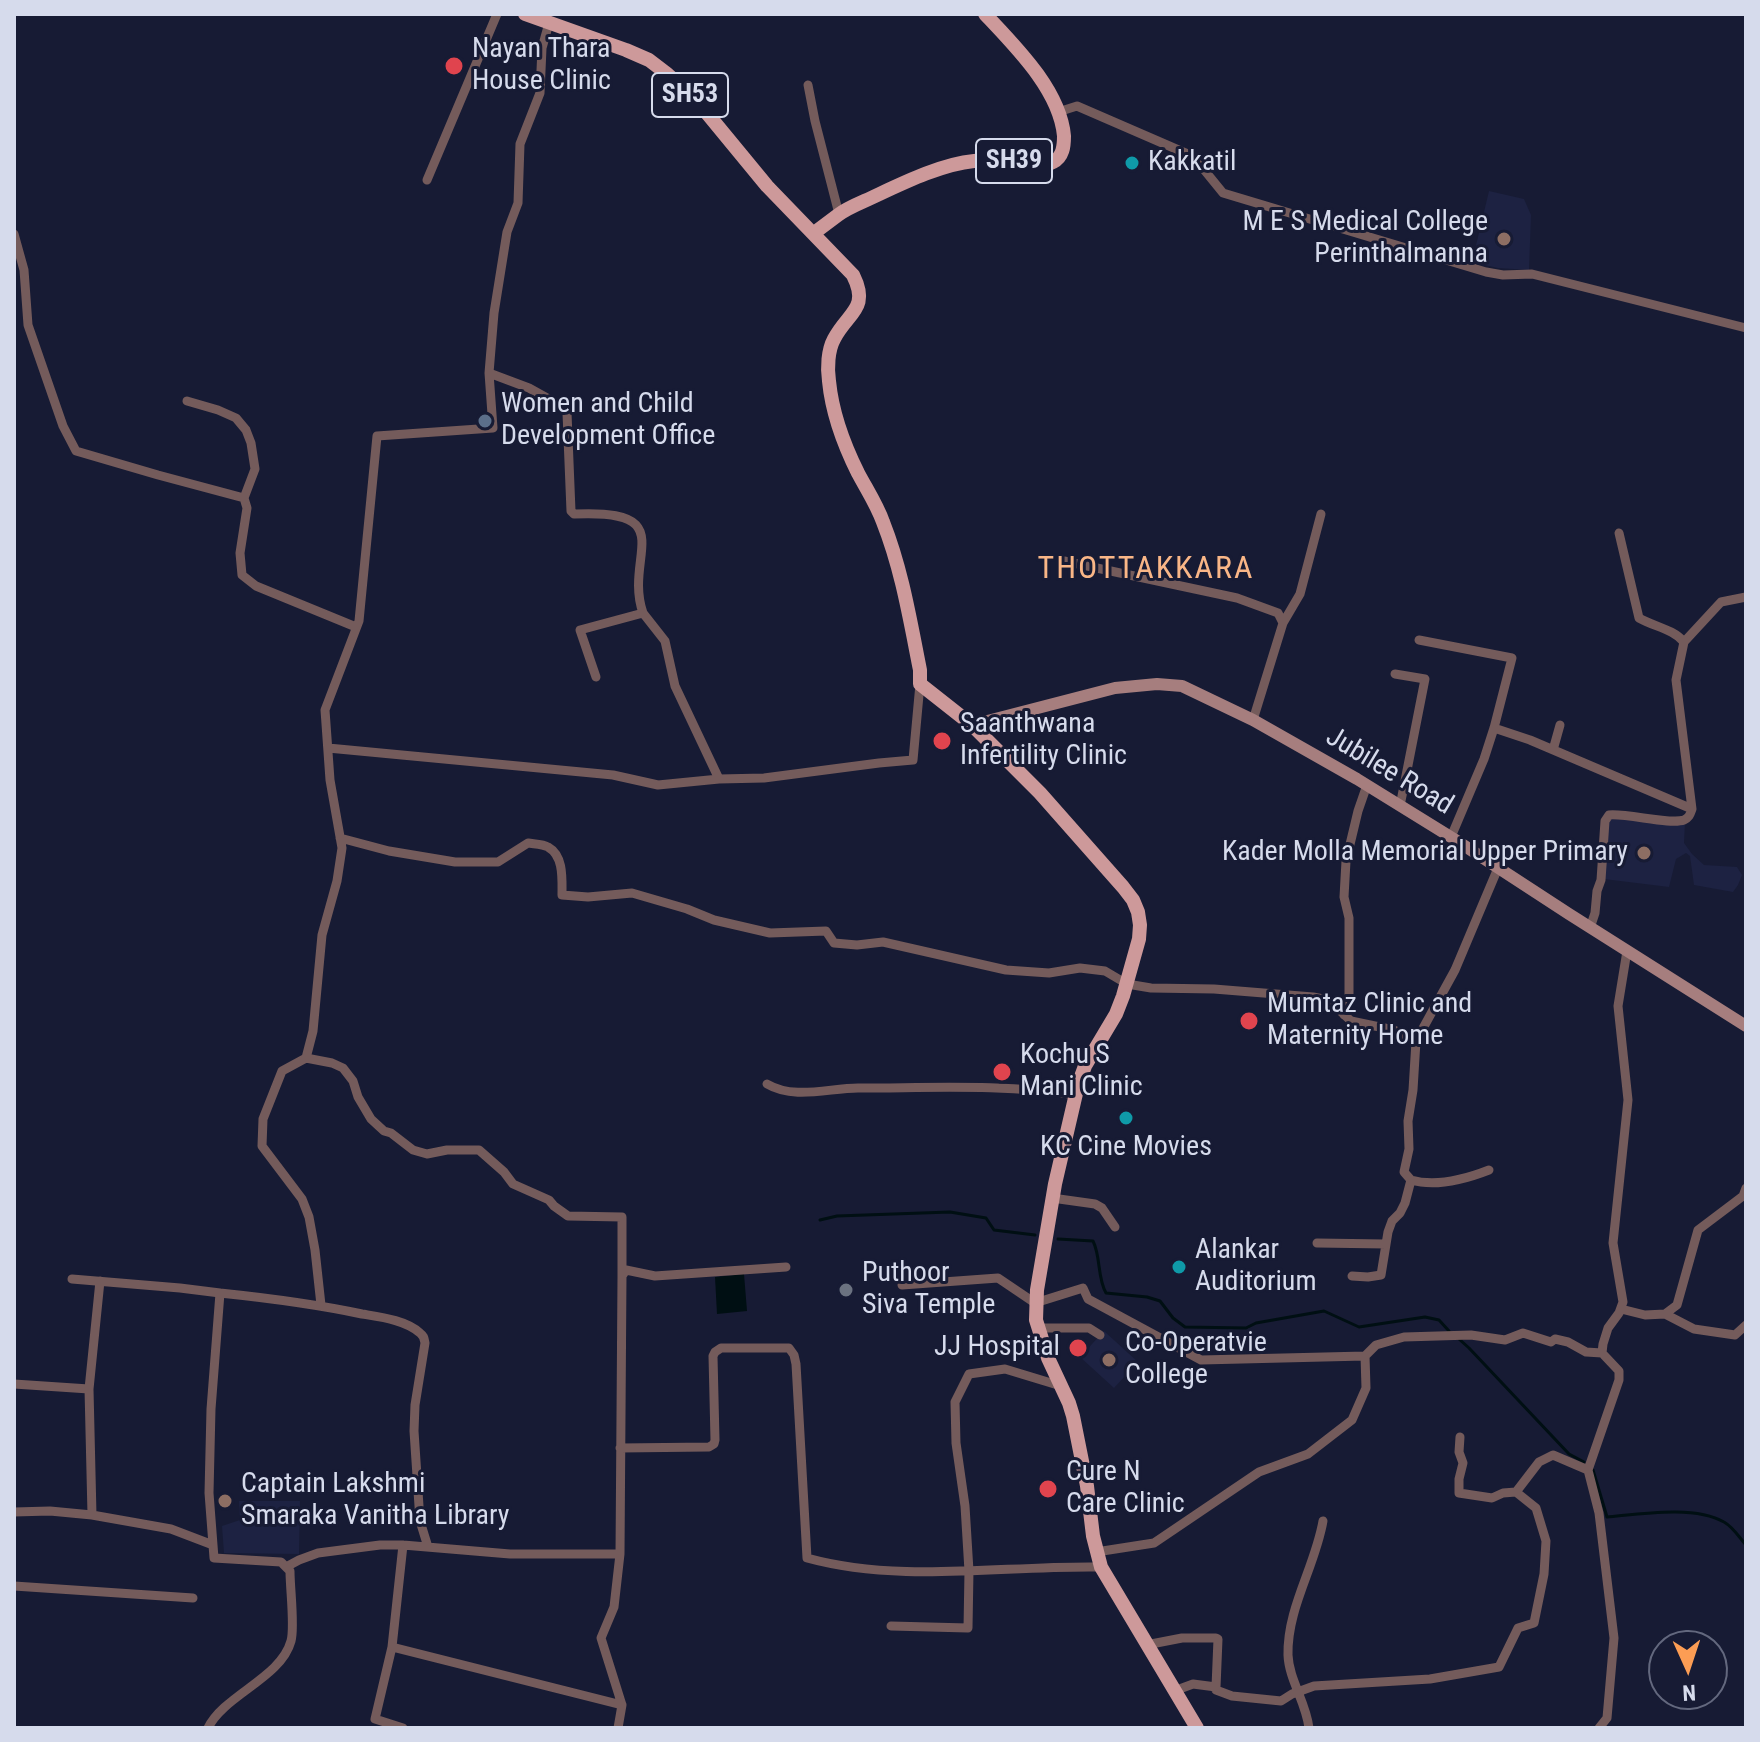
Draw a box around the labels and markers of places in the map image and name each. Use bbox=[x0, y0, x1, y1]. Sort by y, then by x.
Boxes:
place label: Nayan Thara House Clinic bbox=[472, 33, 611, 99]
marker: Nayan Thara House Clinic bbox=[443, 55, 465, 77]
place label: Kakkatil bbox=[1148, 146, 1236, 180]
marker: Kakkatil bbox=[1123, 154, 1141, 172]
place label: M E S Medical College Perinthalmanna bbox=[1243, 206, 1488, 272]
marker: M E S Medical College Perinthalmanna bbox=[1495, 230, 1513, 248]
place label: Women and Child Development Office bbox=[501, 388, 715, 454]
marker: Women and Child Development Office bbox=[476, 412, 494, 430]
place label: Saanthwana Infertility Clinic bbox=[960, 708, 1127, 774]
marker: Saanthwana Infertility Clinic bbox=[931, 730, 953, 752]
place label: Kader Molla Memorial Upper Primary bbox=[1222, 836, 1628, 870]
marker: Kader Molla Memorial Upper Primary bbox=[1635, 844, 1653, 862]
place label: Mumtaz Clinic and Maternity Home bbox=[1267, 988, 1472, 1054]
marker: Mumtaz Clinic and Maternity Home bbox=[1238, 1010, 1260, 1032]
place label: Kochu S Mani Clinic bbox=[1020, 1039, 1143, 1105]
marker: Kochu S Mani Clinic bbox=[991, 1061, 1013, 1083]
marker: KC Cine Movies bbox=[1117, 1109, 1135, 1127]
place label: KC Cine Movies bbox=[1040, 1131, 1212, 1165]
place label: Alankar Auditorium bbox=[1195, 1234, 1316, 1300]
place label: Puthoor Siva Temple bbox=[862, 1257, 995, 1323]
marker: Alankar Auditorium bbox=[1170, 1258, 1188, 1276]
marker: Puthoor Siva Temple bbox=[837, 1281, 855, 1299]
place label: Co-Operatvie College bbox=[1125, 1327, 1267, 1393]
place label: JJ Hospital bbox=[934, 1331, 1060, 1365]
marker: JJ Hospital bbox=[1067, 1337, 1089, 1359]
marker: Co-Operatvie College bbox=[1100, 1351, 1118, 1369]
place label: Cure N Care Clinic bbox=[1066, 1456, 1185, 1522]
place label: Captain Lakshmi Smaraka Vanitha Library bbox=[241, 1468, 509, 1534]
marker: Cure N Care Clinic bbox=[1037, 1478, 1059, 1500]
marker: Captain Lakshmi Smaraka Vanitha Library bbox=[216, 1492, 234, 1510]

